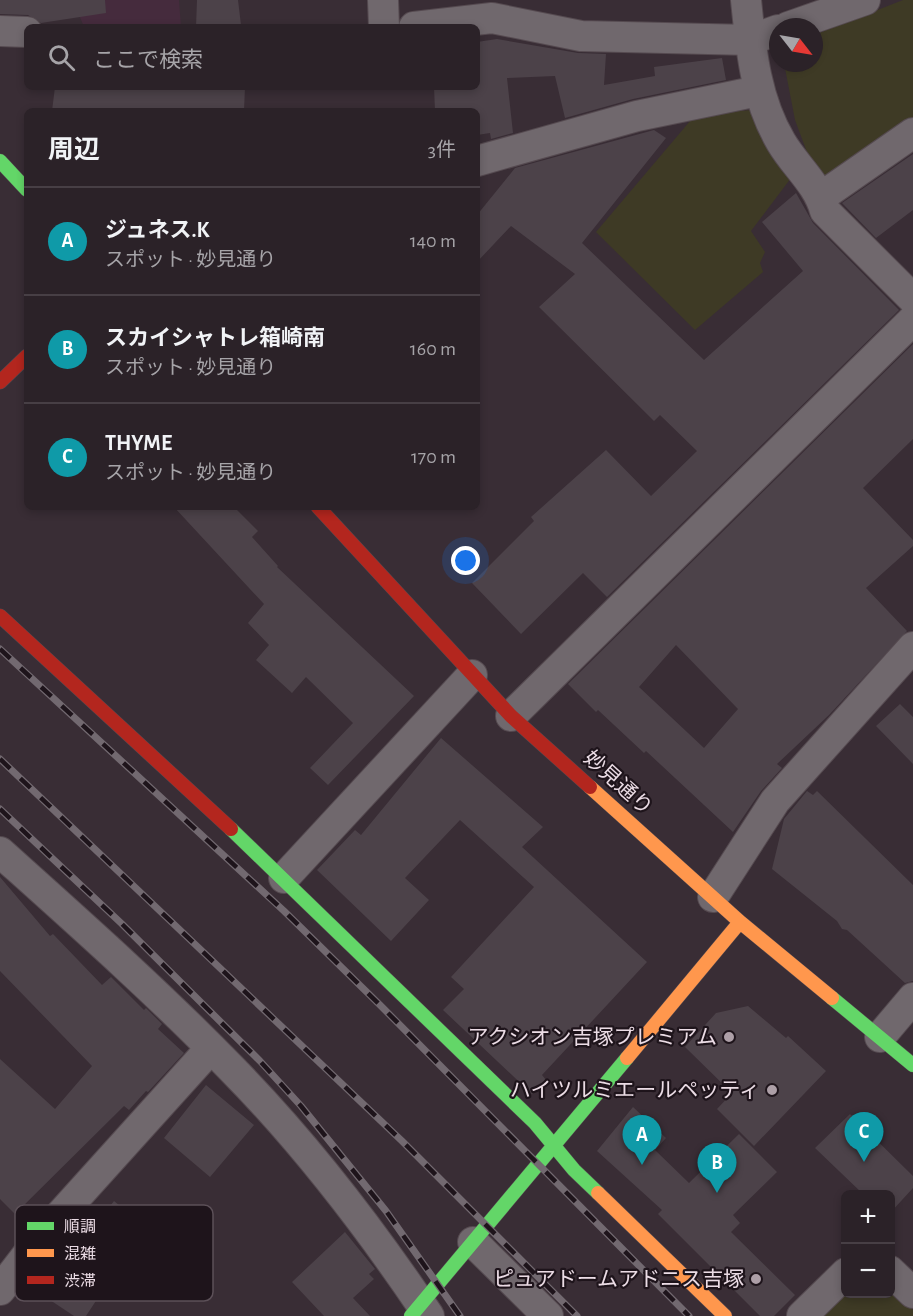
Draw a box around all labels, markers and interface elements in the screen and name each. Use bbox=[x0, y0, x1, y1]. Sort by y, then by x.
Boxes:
north arrow bbox=[769, 18, 823, 72]
search box bbox=[24, 24, 480, 90]
icon: search bbox=[45, 41, 78, 74]
text: ここで検索 bbox=[93, 49, 203, 71]
text: 周辺 bbox=[48, 137, 100, 163]
text: 3件 bbox=[428, 140, 456, 160]
text: ジュネス.K bbox=[105, 219, 209, 241]
text: A bbox=[62, 231, 74, 251]
text: 140 m bbox=[410, 231, 456, 251]
text: スポット · 妙見通り bbox=[105, 250, 276, 270]
text: スカイシャトレ箱崎南 bbox=[105, 327, 325, 349]
text: B bbox=[62, 339, 73, 359]
text: 160 m bbox=[410, 339, 456, 359]
text: スポット · 妙見通り bbox=[105, 358, 276, 378]
text: THYME bbox=[105, 432, 172, 454]
text: C bbox=[62, 447, 73, 467]
text: 170 m bbox=[411, 447, 456, 467]
text: スポット · 妙見通り bbox=[105, 463, 276, 483]
your location bbox=[451, 546, 480, 575]
street label: 妙見通り bbox=[580, 746, 657, 819]
place label: アクシオン吉塚プレミアム bbox=[468, 1026, 717, 1048]
marker: アクシオン吉塚プレミアム bbox=[722, 1030, 736, 1044]
place label: ハイツルミエールペッティ bbox=[510, 1080, 760, 1101]
marker: ハイツルミエールペッティ bbox=[765, 1083, 779, 1097]
pin: C bbox=[844, 1112, 884, 1162]
pin: A bbox=[622, 1116, 662, 1165]
pin: B bbox=[698, 1144, 736, 1193]
map controls bbox=[841, 1190, 895, 1298]
button: + bbox=[841, 1190, 895, 1244]
legend bbox=[15, 1205, 213, 1301]
text: 順調 bbox=[64, 1219, 96, 1235]
button: − bbox=[841, 1244, 895, 1298]
text: 混雑 bbox=[64, 1245, 96, 1262]
place label: ピュアドームアドニス吉塚 bbox=[493, 1268, 744, 1290]
marker: ピュアドームアドニス吉塚 bbox=[749, 1272, 763, 1286]
text: 渋滞 bbox=[64, 1273, 96, 1289]

